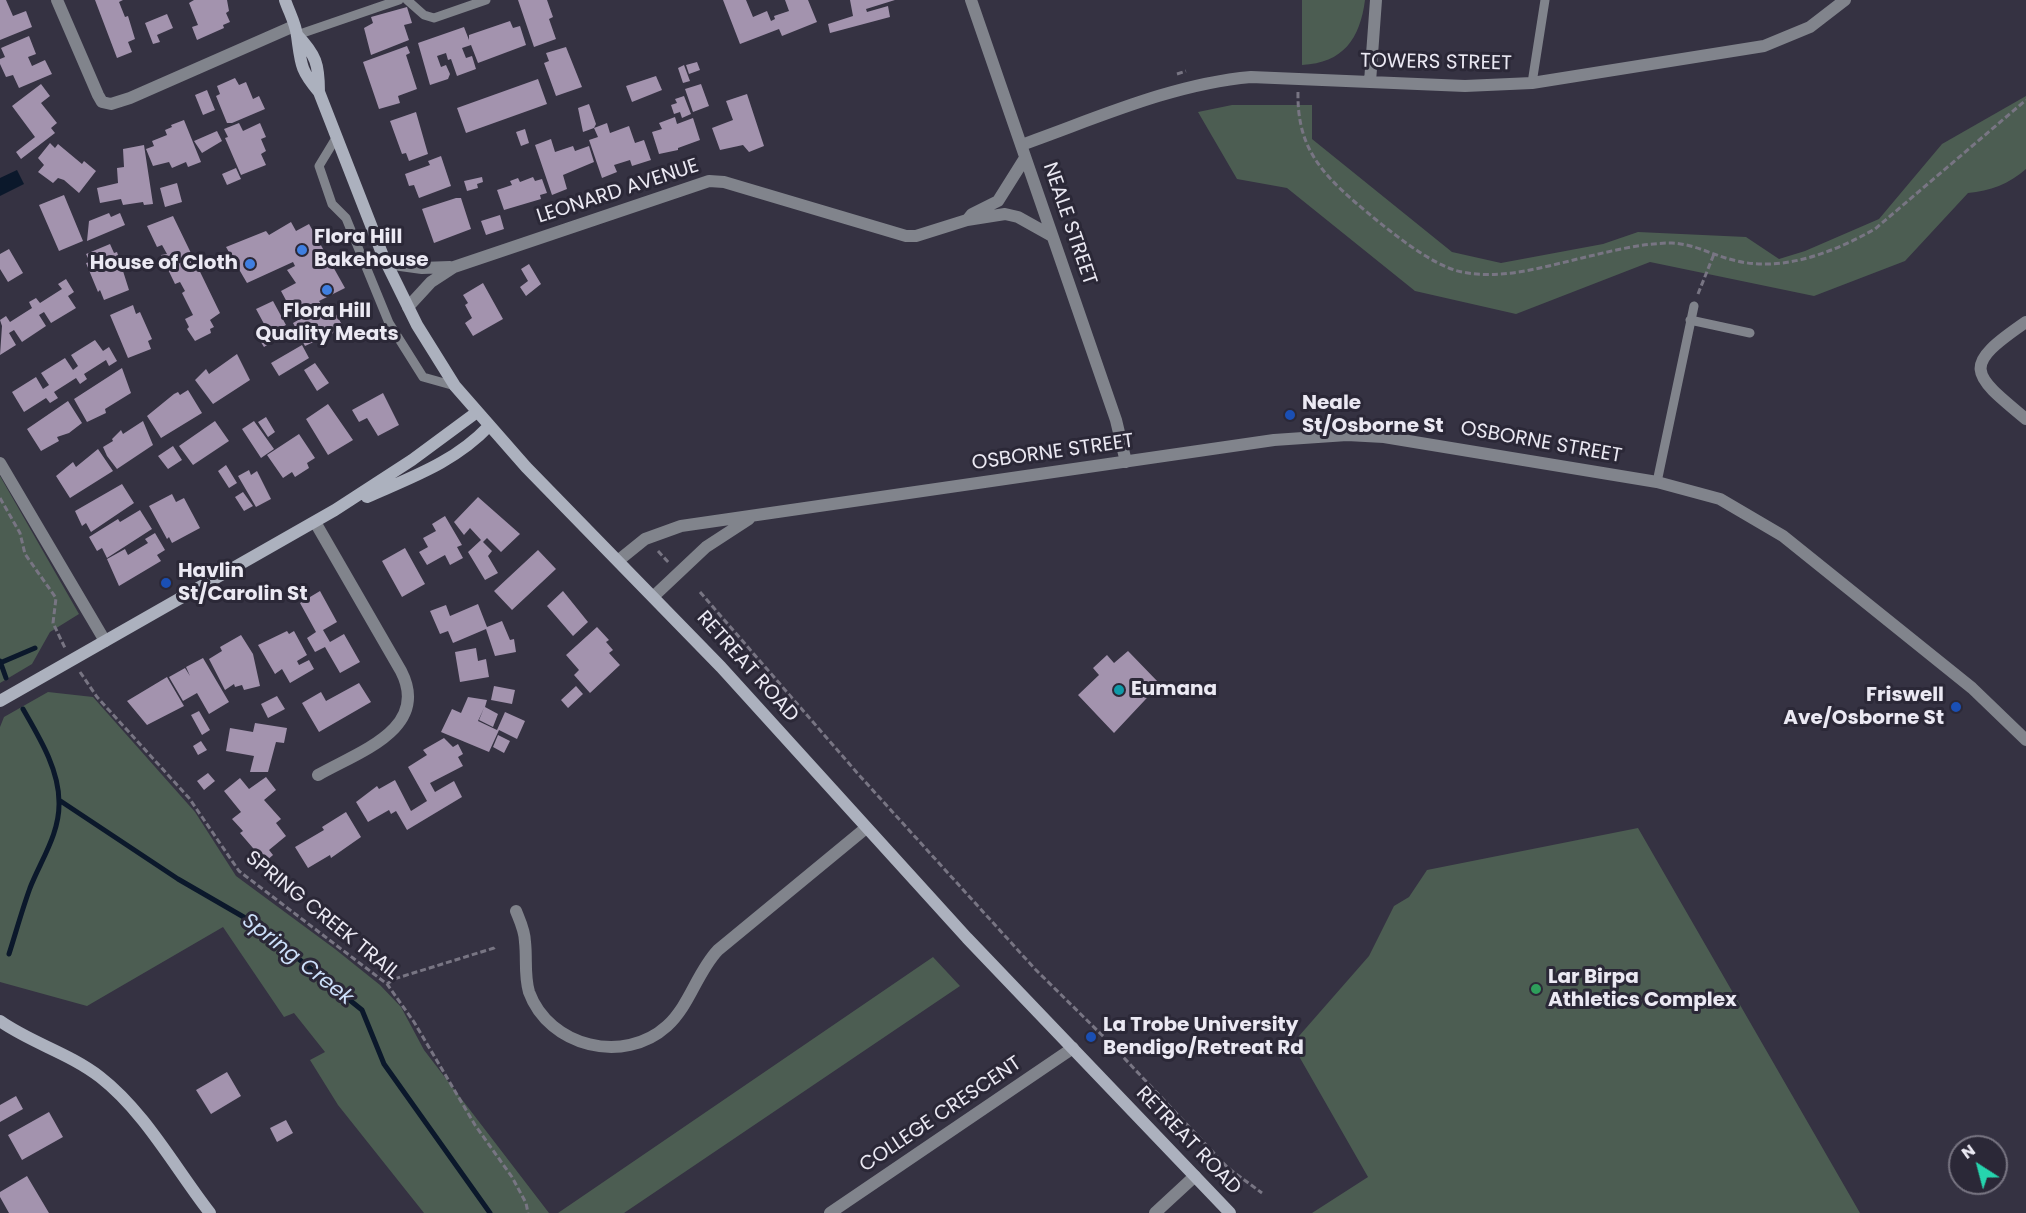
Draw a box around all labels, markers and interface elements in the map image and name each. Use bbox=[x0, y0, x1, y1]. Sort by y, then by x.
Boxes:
street label: TOWERS STREET bbox=[1360, 50, 1512, 76]
street label: LEONARD AVENUE bbox=[534, 154, 702, 230]
street label: NEALE STREET bbox=[1037, 160, 1101, 288]
place label: Flora Hill Bakehouse bbox=[314, 226, 429, 273]
marker: Flora Hill Bakehouse bbox=[295, 243, 309, 257]
place label: House of Cloth bbox=[90, 252, 238, 276]
marker: House of Cloth bbox=[243, 257, 257, 271]
marker: Flora Hill Quality Meats bbox=[320, 283, 334, 297]
place label: Flora Hill Quality Meats bbox=[255, 300, 399, 347]
place label: Neale St/Osborne St bbox=[1302, 392, 1444, 439]
marker: Neale St/Osborne St bbox=[1283, 408, 1297, 422]
street label: OSBORNE STREET bbox=[1458, 417, 1624, 469]
street label: OSBORNE STREET bbox=[970, 430, 1136, 476]
place label: Havlin St/Carolin St bbox=[178, 560, 308, 607]
marker: Havlin St/Carolin St bbox=[159, 576, 173, 590]
street label: RETREAT ROAD bbox=[691, 607, 803, 727]
place label: Eumana bbox=[1131, 678, 1217, 702]
marker: Eumana bbox=[1112, 683, 1126, 697]
place label: Friswell Ave/Osborne St bbox=[1783, 684, 1944, 731]
marker: Friswell Ave/Osborne St bbox=[1949, 700, 1963, 714]
street label: SPRING CREEK TRAIL bbox=[240, 847, 404, 985]
water label: Spring Creek bbox=[236, 909, 358, 1011]
place label: Lar Birpa Athletics Complex bbox=[1548, 966, 1737, 1013]
marker: Lar Birpa Athletics Complex bbox=[1529, 982, 1543, 996]
place label: La Trobe University Bendigo/Retreat Rd bbox=[1103, 1014, 1304, 1061]
marker: La Trobe University Bendigo/Retreat Rd bbox=[1084, 1030, 1098, 1044]
street label: COLLEGE CRESCENT bbox=[856, 1052, 1026, 1178]
street label: RETREAT ROAD bbox=[1130, 1082, 1246, 1200]
north arrow bbox=[1948, 1135, 2008, 1195]
text: N bbox=[1957, 1139, 1980, 1165]

